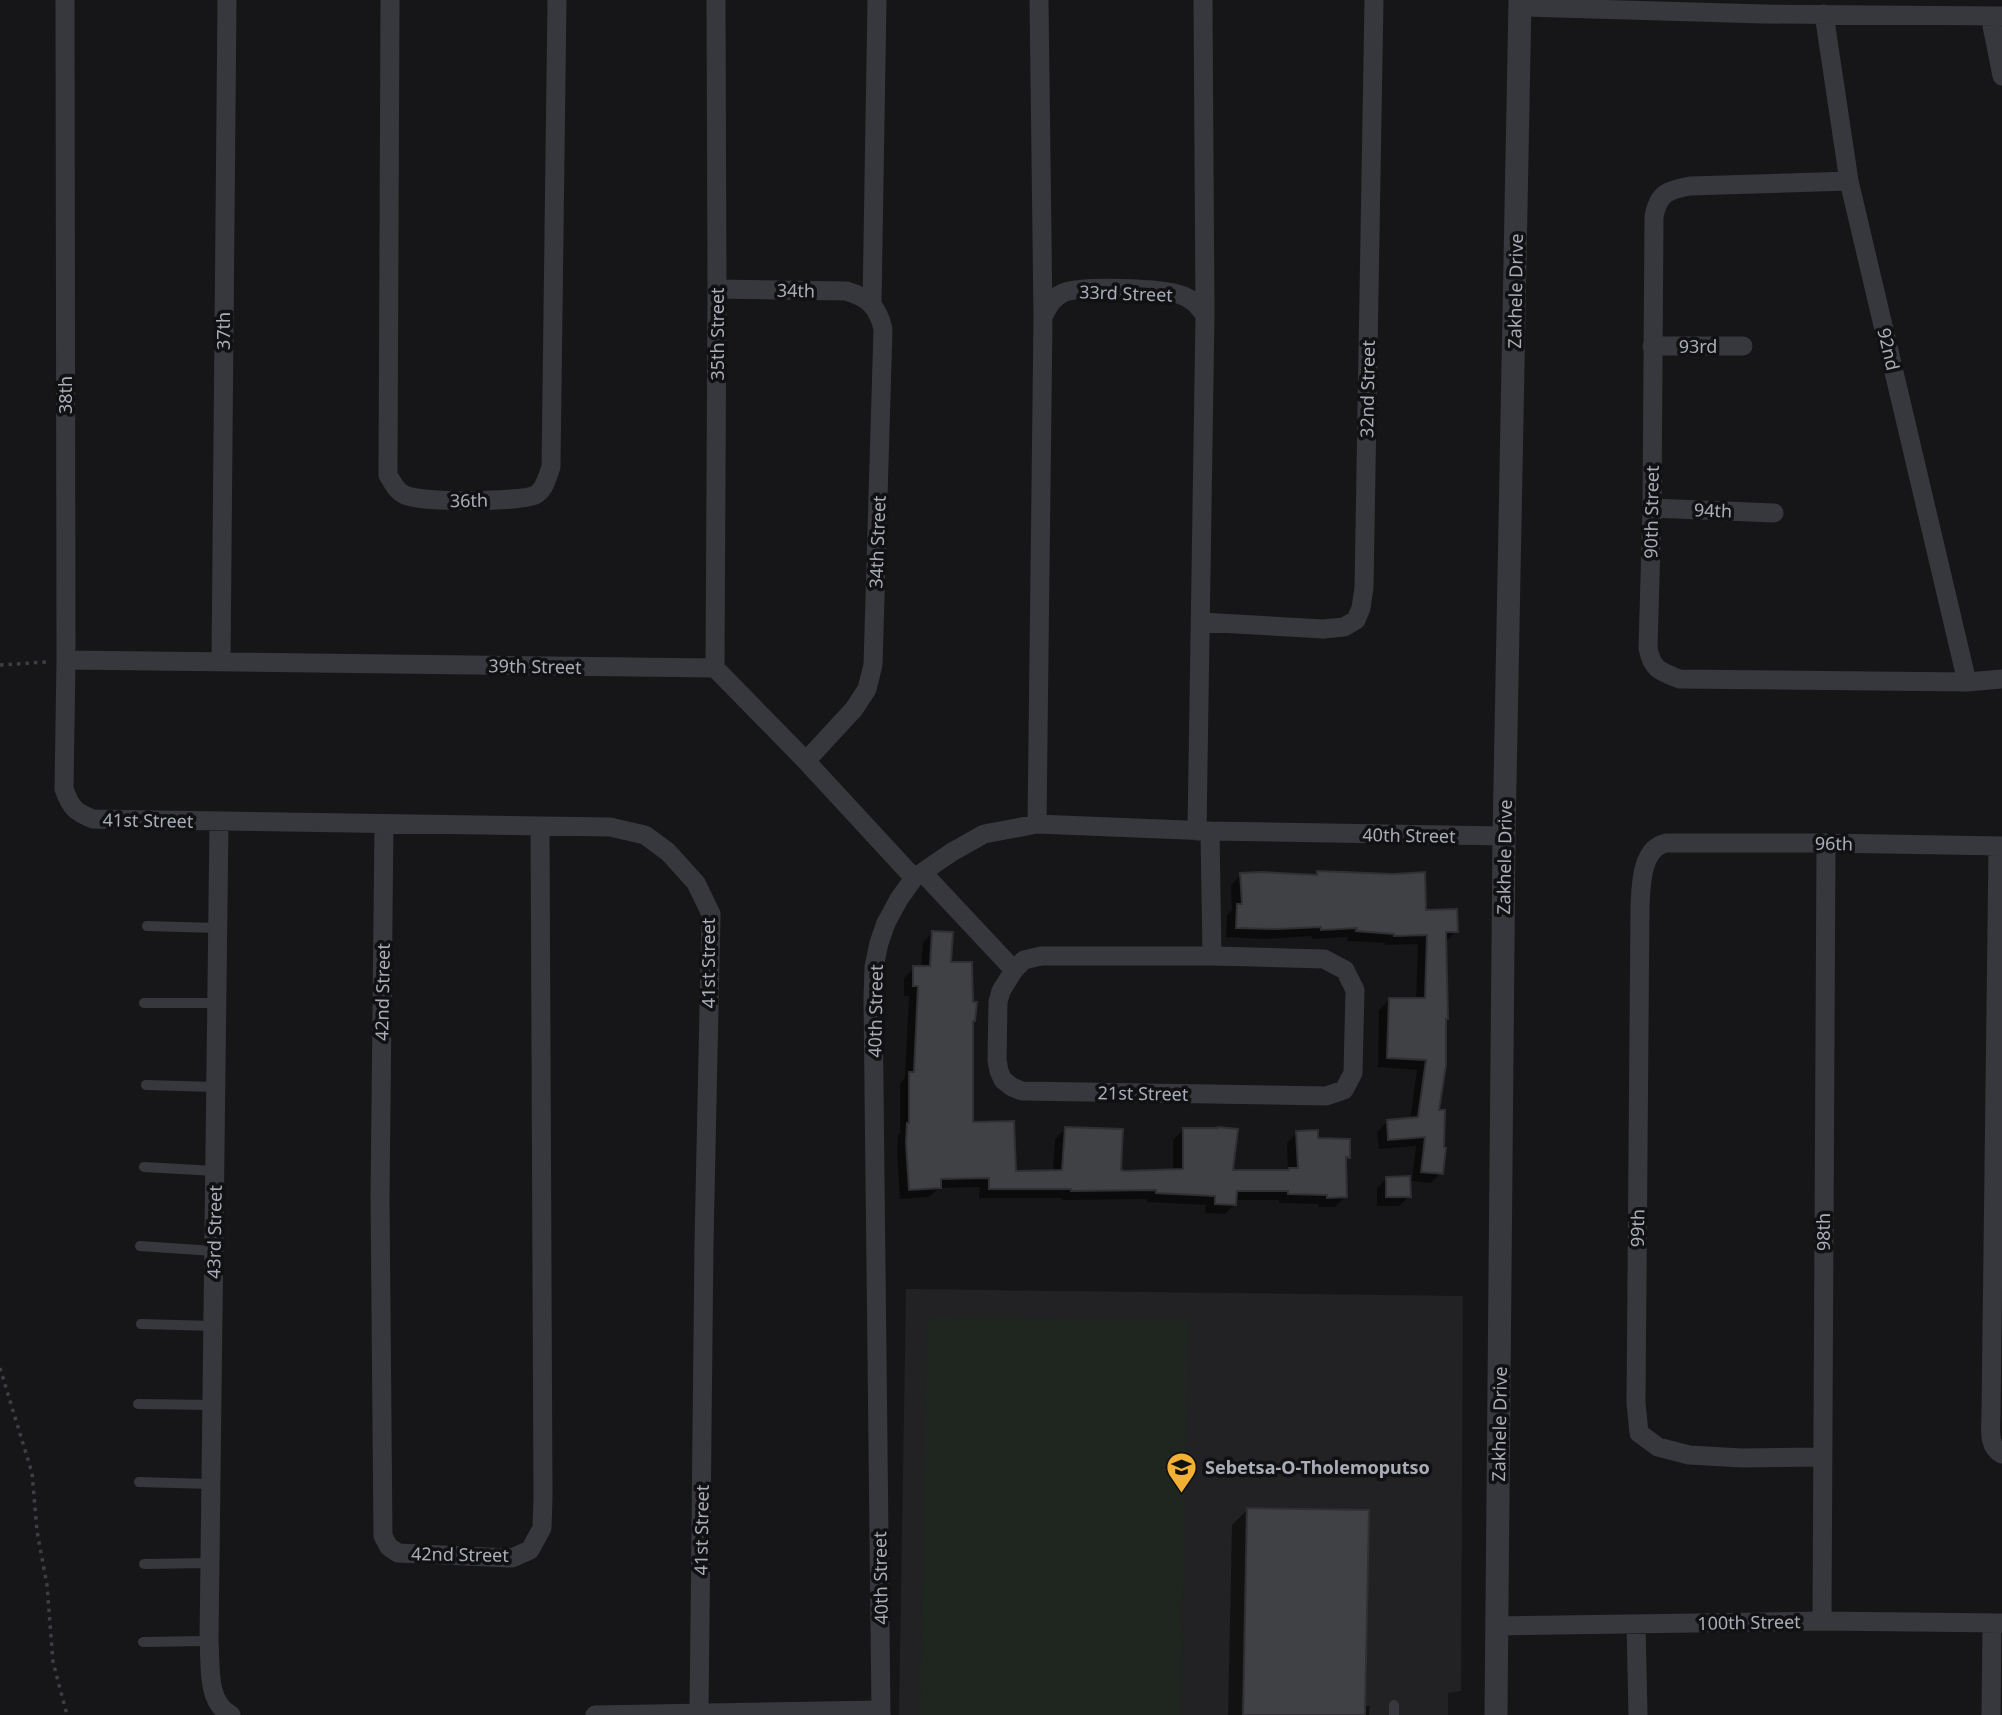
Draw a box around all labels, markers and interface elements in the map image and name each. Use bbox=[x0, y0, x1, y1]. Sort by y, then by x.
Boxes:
street label: Zakhele Drive bbox=[1502, 233, 1528, 349]
street label: 34th bbox=[777, 278, 815, 302]
street label: 33rd Street bbox=[1079, 279, 1174, 307]
street label: 35th Street bbox=[705, 287, 729, 381]
street label: 37th bbox=[211, 312, 235, 350]
street label: 92nd bbox=[1872, 325, 1906, 373]
street label: 93rd bbox=[1679, 334, 1717, 358]
street label: 32nd Street bbox=[1354, 339, 1380, 438]
street label: 38th bbox=[53, 376, 77, 414]
street label: 90th Street bbox=[1638, 465, 1664, 559]
street label: 36th bbox=[450, 488, 488, 512]
street label: 34th Street bbox=[863, 495, 891, 589]
street label: 94th bbox=[1693, 497, 1733, 523]
street label: 39th Street bbox=[488, 653, 582, 679]
street label: Zakhele Drive bbox=[1491, 799, 1517, 915]
street label: 41st Street bbox=[102, 807, 194, 833]
street label: 40th Street bbox=[1362, 822, 1456, 848]
street label: 96th bbox=[1815, 831, 1853, 855]
street label: 41st Street bbox=[696, 917, 720, 1008]
street label: 42nd Street bbox=[369, 942, 395, 1041]
street label: 40th Street bbox=[862, 964, 888, 1058]
street label: 21st Street bbox=[1097, 1080, 1189, 1106]
street label: 43rd Street bbox=[201, 1184, 227, 1279]
street label: 99th bbox=[1625, 1209, 1649, 1247]
street label: 98th bbox=[1811, 1213, 1835, 1251]
street label: Zakhele Drive bbox=[1486, 1366, 1512, 1482]
school or university icon: Sebetsa-O-Tholemoputso bbox=[1165, 1450, 1199, 1494]
place label: Sebetsa-O-Tholemoputso bbox=[1205, 1455, 1430, 1479]
street label: 41st Street bbox=[688, 1484, 714, 1576]
street label: 40th Street bbox=[867, 1531, 893, 1625]
street label: 42nd Street bbox=[411, 1541, 510, 1567]
street label: 100th Street bbox=[1697, 1609, 1801, 1635]

